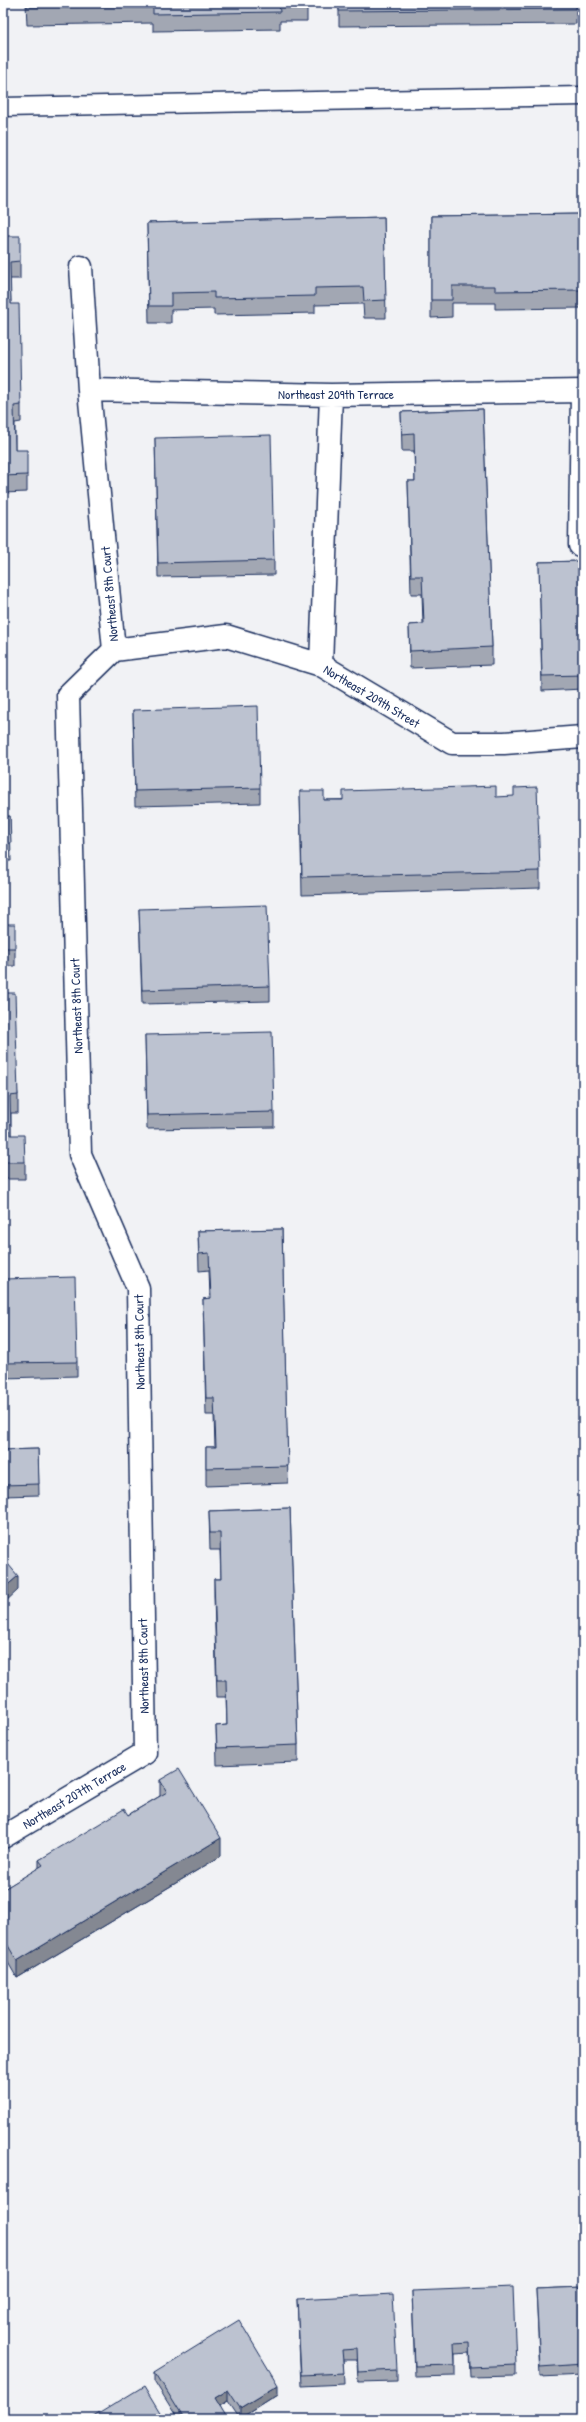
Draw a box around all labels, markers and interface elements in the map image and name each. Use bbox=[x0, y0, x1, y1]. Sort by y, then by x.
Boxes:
street label: Northeast 209th Terrace bbox=[278, 385, 394, 403]
street label: Northeast 8th Court bbox=[96, 545, 122, 642]
street label: Northeast 209th Street bbox=[320, 660, 424, 732]
street label: Northeast 8th Court bbox=[65, 957, 87, 1054]
street label: Northeast 8th Court bbox=[129, 1294, 149, 1390]
street label: Northeast 8th Court bbox=[133, 1618, 153, 1714]
street label: Northeast 207th Terrace bbox=[19, 1757, 129, 1833]

